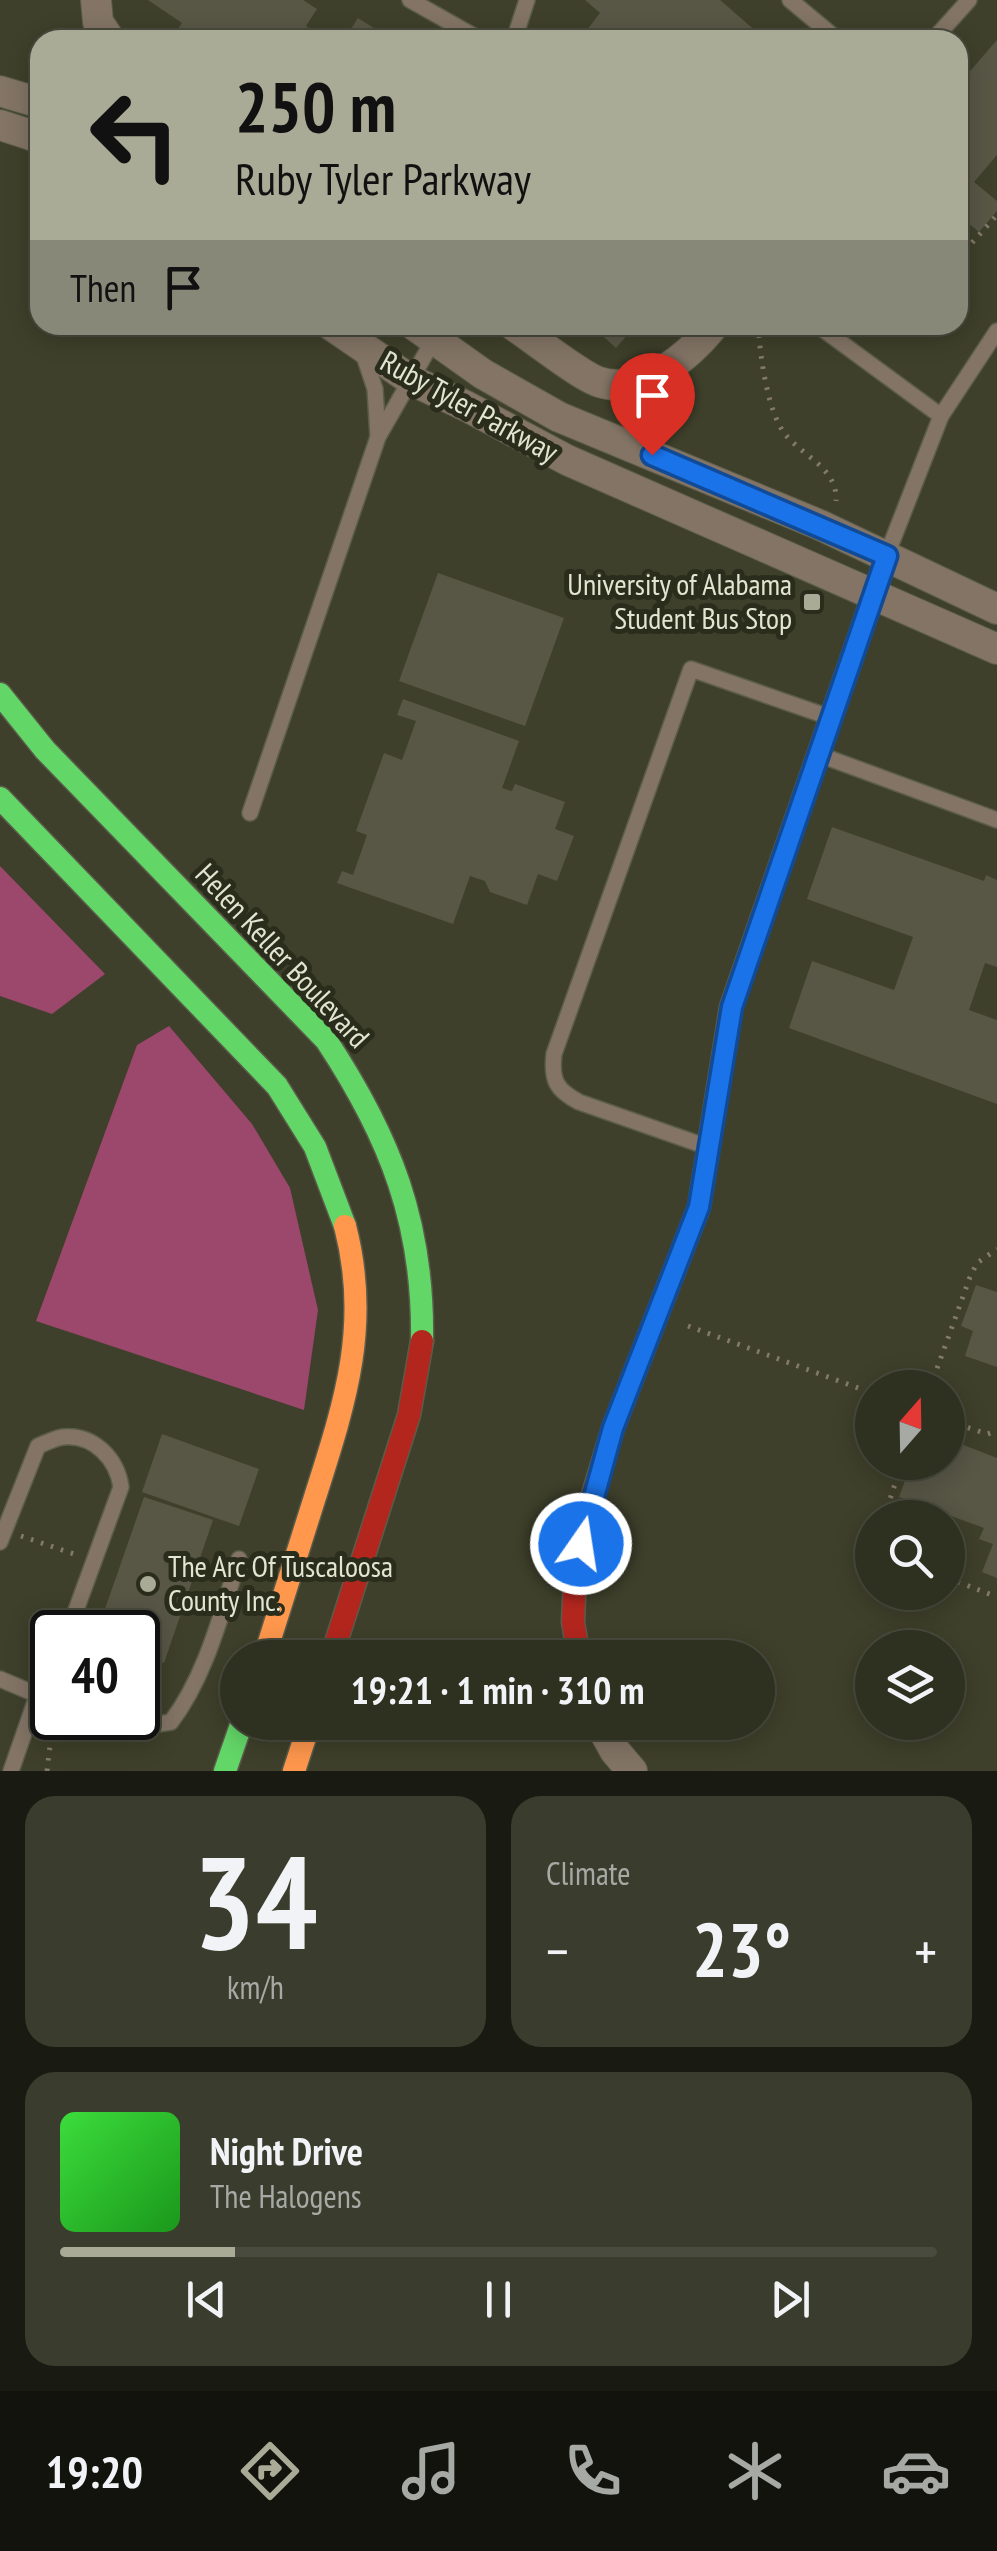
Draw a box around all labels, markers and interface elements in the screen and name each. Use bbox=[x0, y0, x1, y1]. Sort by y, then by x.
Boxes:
text: 250 m bbox=[235, 61, 396, 151]
icon: left bbox=[70, 70, 200, 200]
text: Ruby Tyler Parkway bbox=[235, 149, 531, 207]
icon: arrive bbox=[156, 260, 211, 315]
text: Then bbox=[70, 263, 136, 312]
street label: Ruby Tyler Parkway bbox=[374, 341, 566, 471]
pin bbox=[610, 353, 695, 456]
icon: arrive bbox=[625, 368, 680, 423]
place label: University of Alabama Student Bus Stop bbox=[567, 564, 792, 637]
marker: University of Alabama Student Bus Stop bbox=[801, 591, 823, 613]
street label: Helen Keller Boulevard bbox=[188, 855, 379, 1055]
north arrow bbox=[855, 1370, 965, 1480]
map controls bbox=[855, 1370, 965, 1740]
position arrow bbox=[529, 1492, 633, 1596]
button: search bbox=[855, 1500, 965, 1610]
place label: The Arc Of Tuscaloosa County Inc. bbox=[168, 1546, 393, 1619]
marker: The Arc Of Tuscaloosa County Inc. bbox=[137, 1573, 159, 1595]
speed limit sign: 40 bbox=[30, 1610, 160, 1740]
button: layers bbox=[855, 1630, 965, 1740]
text: 19:21 · 1 min · 310 m bbox=[351, 1665, 644, 1714]
text: 34 bbox=[193, 1817, 318, 1985]
text: Climate bbox=[546, 1852, 630, 1894]
text: 23° bbox=[692, 1901, 791, 1998]
text: − bbox=[546, 1915, 569, 1986]
text: + bbox=[914, 1915, 937, 1986]
text: km/h bbox=[227, 1966, 284, 2008]
text: Night Drive bbox=[210, 2126, 363, 2175]
text: The Halogens bbox=[210, 2175, 362, 2217]
icon: previous bbox=[179, 2272, 234, 2327]
icon: pause bbox=[471, 2272, 526, 2327]
icon: next bbox=[763, 2272, 818, 2327]
icon: directions bbox=[235, 2436, 305, 2506]
icon: music bbox=[396, 2436, 466, 2506]
icon: phone bbox=[558, 2436, 628, 2506]
icon: climate bbox=[720, 2436, 790, 2506]
icon: car bbox=[881, 2436, 951, 2506]
text: 19:20 bbox=[46, 2442, 143, 2500]

